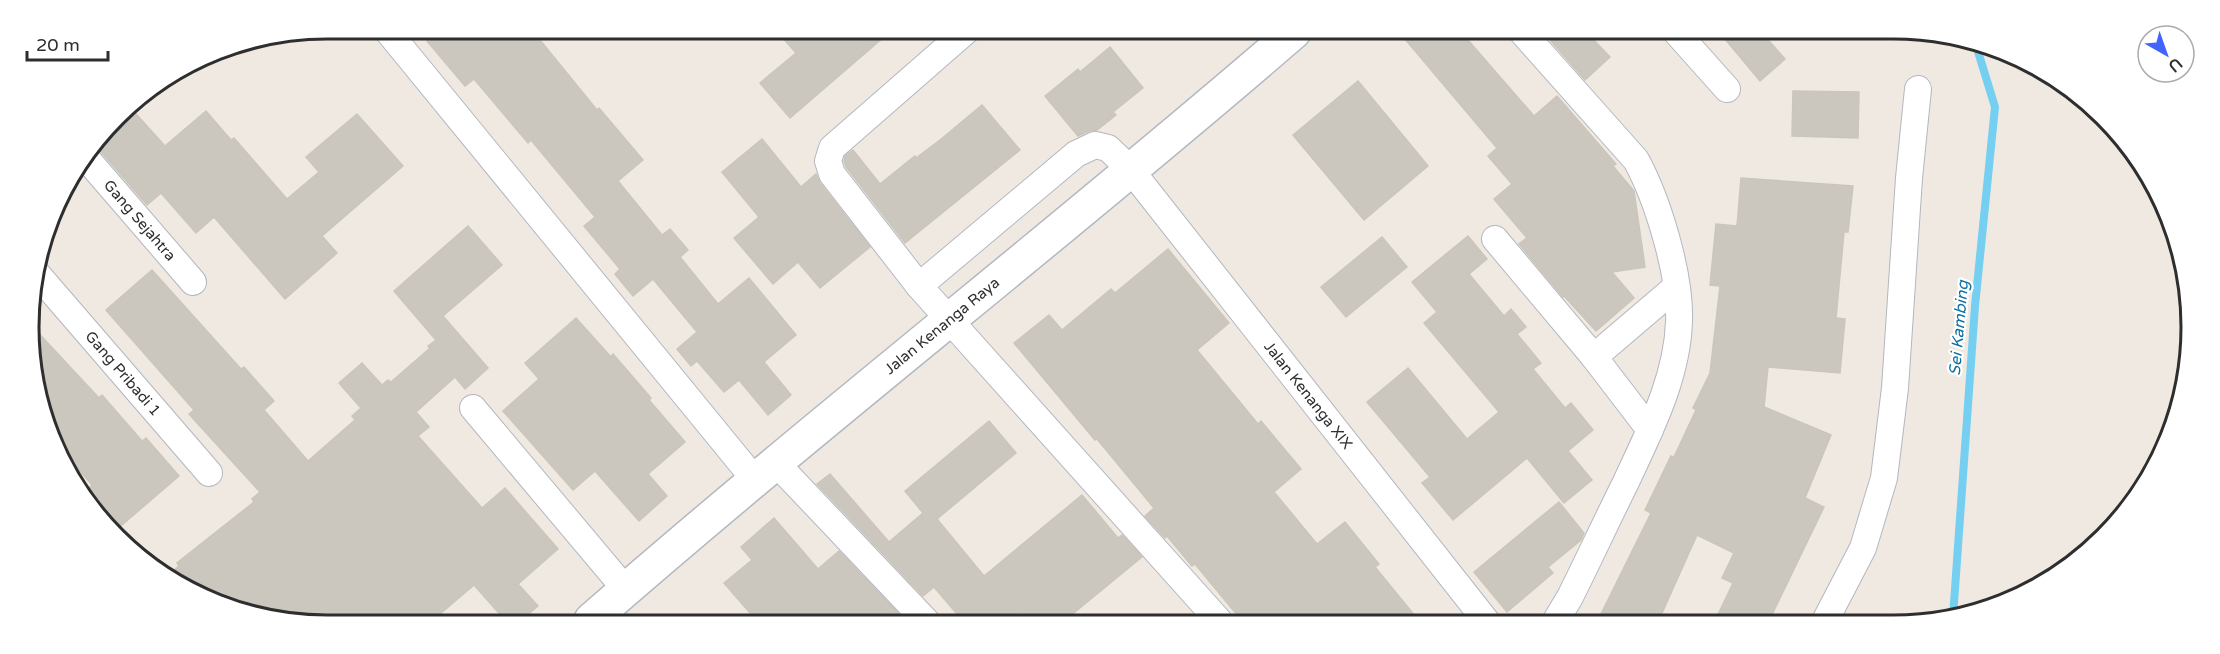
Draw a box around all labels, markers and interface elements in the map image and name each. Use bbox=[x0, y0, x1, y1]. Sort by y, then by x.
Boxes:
scale bar bbox=[27, 24, 108, 62]
north arrow bbox=[2136, 24, 2196, 84]
text: 20 m bbox=[36, 34, 80, 56]
text: U bbox=[2164, 53, 2186, 76]
street label: Gang Sejahtra bbox=[100, 176, 180, 265]
street label: Jalan Kenanga Raya bbox=[881, 273, 1003, 378]
water label: Sei Kambing bbox=[1945, 279, 1973, 376]
street label: Gang Pribadi 1 bbox=[81, 327, 165, 419]
street label: Jalan Kenanga XIX bbox=[1260, 338, 1356, 453]

